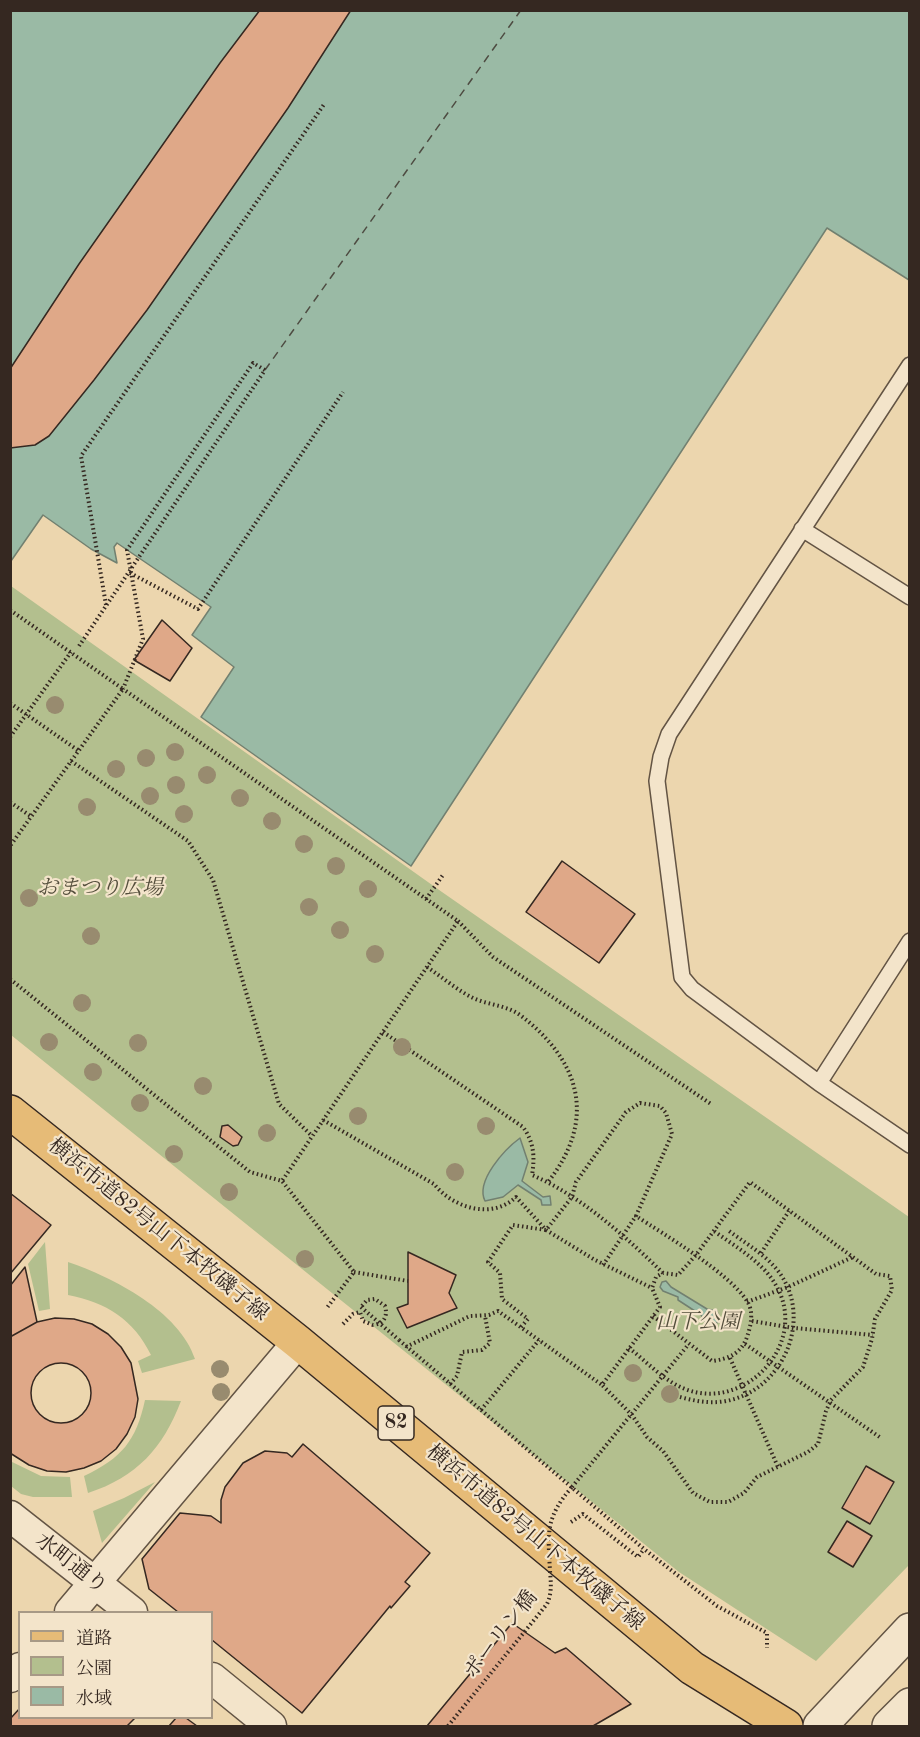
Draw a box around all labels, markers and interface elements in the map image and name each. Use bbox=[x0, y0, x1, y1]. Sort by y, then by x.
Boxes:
park label: おまつり広場 bbox=[37, 875, 163, 901]
street label: 横浜市道82号山下本牧磯子線 bbox=[43, 1133, 273, 1327]
park label: 山下公園 bbox=[656, 1309, 740, 1335]
road number: 82 bbox=[378, 1406, 414, 1440]
street label: 横浜市道82号山下本牧磯子線 bbox=[421, 1440, 649, 1636]
street label: 水町通り bbox=[30, 1528, 112, 1600]
street label: ポーリン橋 bbox=[459, 1586, 543, 1684]
legend bbox=[18, 1611, 213, 1719]
text: 道路 bbox=[76, 1630, 112, 1648]
text: 公園 bbox=[76, 1660, 112, 1678]
text: 水域 bbox=[76, 1690, 112, 1708]

